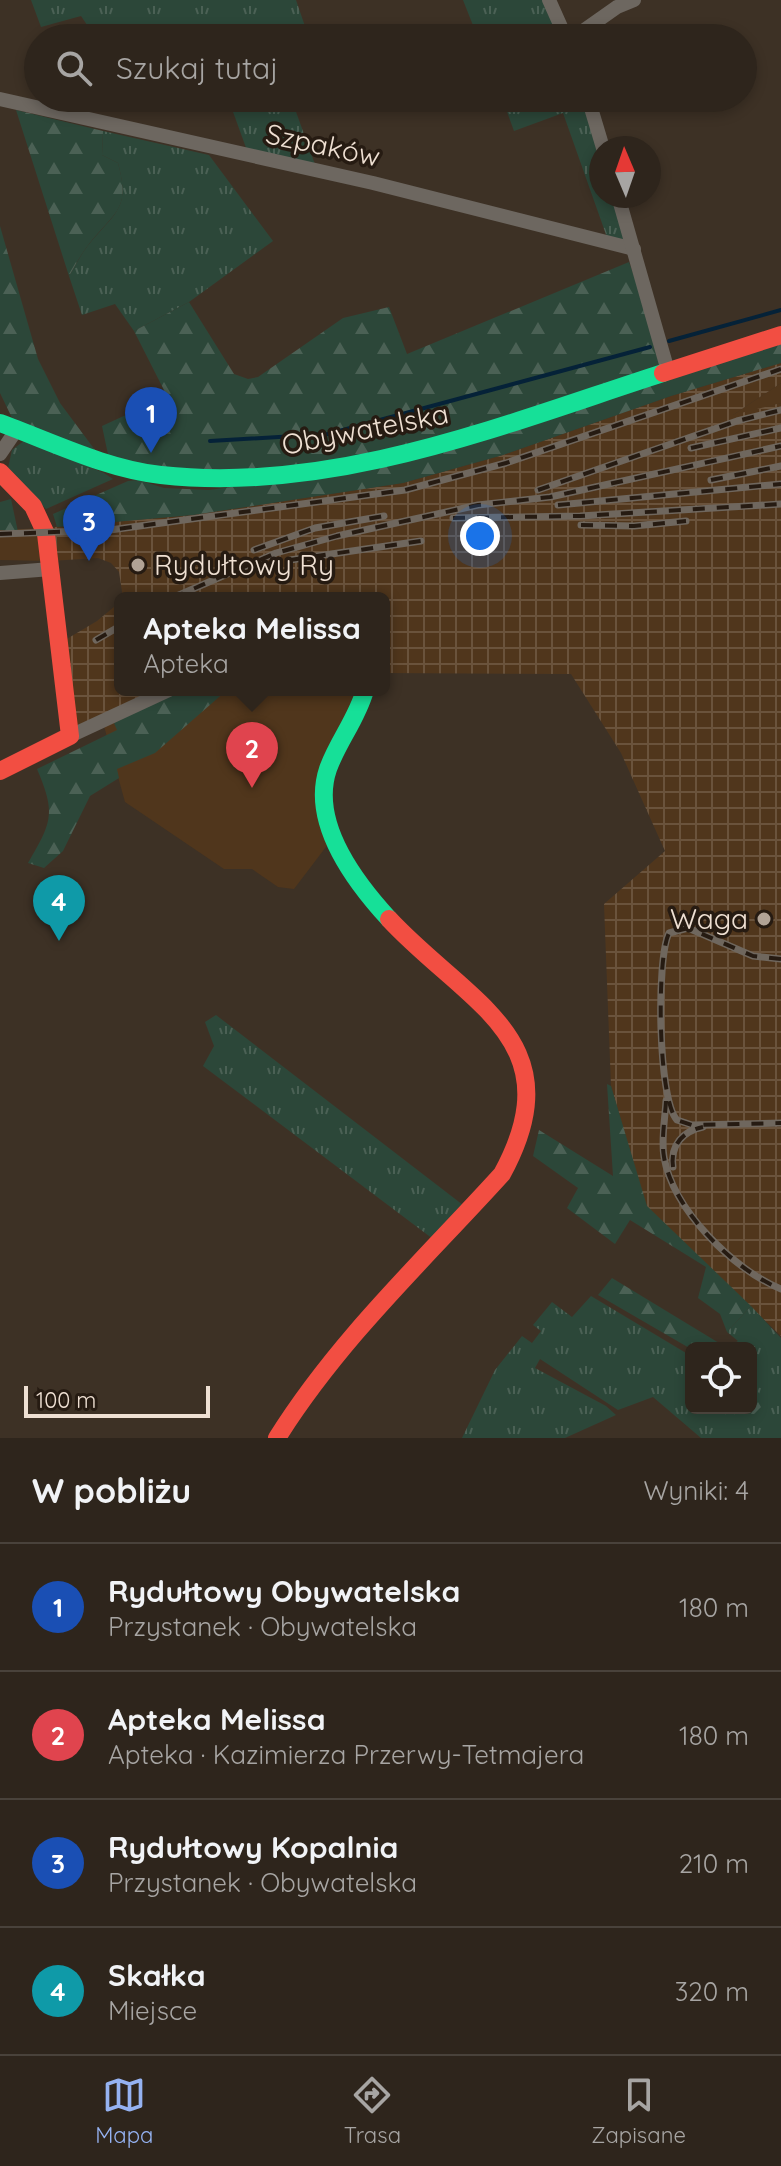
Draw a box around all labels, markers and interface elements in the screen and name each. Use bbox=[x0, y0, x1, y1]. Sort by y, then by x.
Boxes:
search box bbox=[24, 24, 757, 112]
icon: search bbox=[52, 46, 96, 90]
text: Szukaj tutaj bbox=[116, 49, 278, 87]
street label: Szpaków bbox=[263, 115, 383, 174]
north arrow bbox=[589, 136, 661, 208]
pin: 1 bbox=[125, 387, 177, 453]
street label: Obywatelska bbox=[279, 395, 451, 462]
pin: 3 bbox=[63, 495, 115, 561]
your location bbox=[460, 516, 500, 556]
place label: Rydułtowy Ry bbox=[154, 547, 334, 582]
marker: Rydułtowy Ry bbox=[129, 556, 147, 574]
popup bbox=[114, 592, 390, 696]
text: Apteka Melissa bbox=[143, 609, 361, 647]
text: Apteka bbox=[143, 647, 229, 680]
pin: 2 bbox=[226, 722, 278, 788]
pin: 4 bbox=[33, 875, 85, 941]
place label: Waga bbox=[670, 901, 748, 936]
marker: Waga bbox=[755, 910, 773, 928]
map controls bbox=[685, 1342, 757, 1414]
button: locate bbox=[685, 1342, 757, 1414]
scale bar bbox=[24, 1382, 210, 1418]
text: 100 m bbox=[36, 1386, 96, 1414]
text: W pobliżu bbox=[32, 1469, 191, 1512]
text: Wyniki: 4 bbox=[643, 1474, 749, 1507]
text: Rydułtowy Obywatelska bbox=[108, 1572, 460, 1610]
text: 1 bbox=[53, 1591, 63, 1624]
text: 180 m bbox=[679, 1591, 749, 1624]
text: Przystanek · Obywatelska bbox=[108, 1610, 417, 1643]
text: Apteka Melissa bbox=[108, 1700, 325, 1738]
text: 2 bbox=[51, 1719, 65, 1752]
text: 180 m bbox=[679, 1719, 749, 1752]
text: Apteka · Kazimierza Przerwy-Tetmajera bbox=[108, 1738, 584, 1771]
text: Rydułtowy Kopalnia bbox=[108, 1828, 398, 1866]
text: 3 bbox=[51, 1847, 65, 1880]
text: 210 m bbox=[679, 1847, 749, 1880]
text: Przystanek · Obywatelska bbox=[108, 1866, 417, 1899]
text: Skałka bbox=[108, 1956, 206, 1994]
text: 4 bbox=[50, 1975, 66, 2008]
text: 320 m bbox=[675, 1975, 749, 2008]
text: Miejsce bbox=[108, 1994, 197, 2027]
tab: Mapa bbox=[95, 2073, 153, 2149]
tab: Trasa bbox=[344, 2073, 401, 2149]
tab: Zapisane bbox=[591, 2073, 686, 2149]

